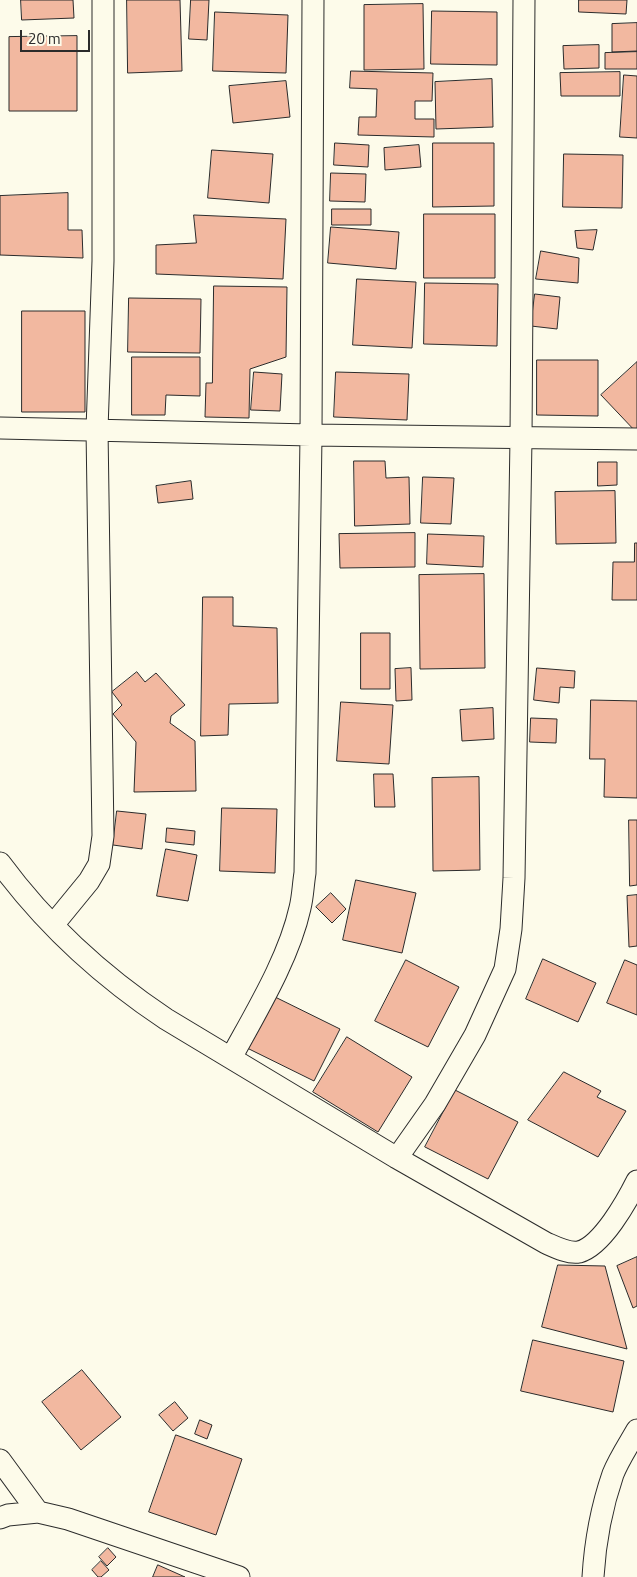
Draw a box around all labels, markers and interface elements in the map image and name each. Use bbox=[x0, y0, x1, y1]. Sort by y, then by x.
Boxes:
scale bar bbox=[22, 20, 92, 52]
text: 20 m bbox=[28, 27, 61, 50]

